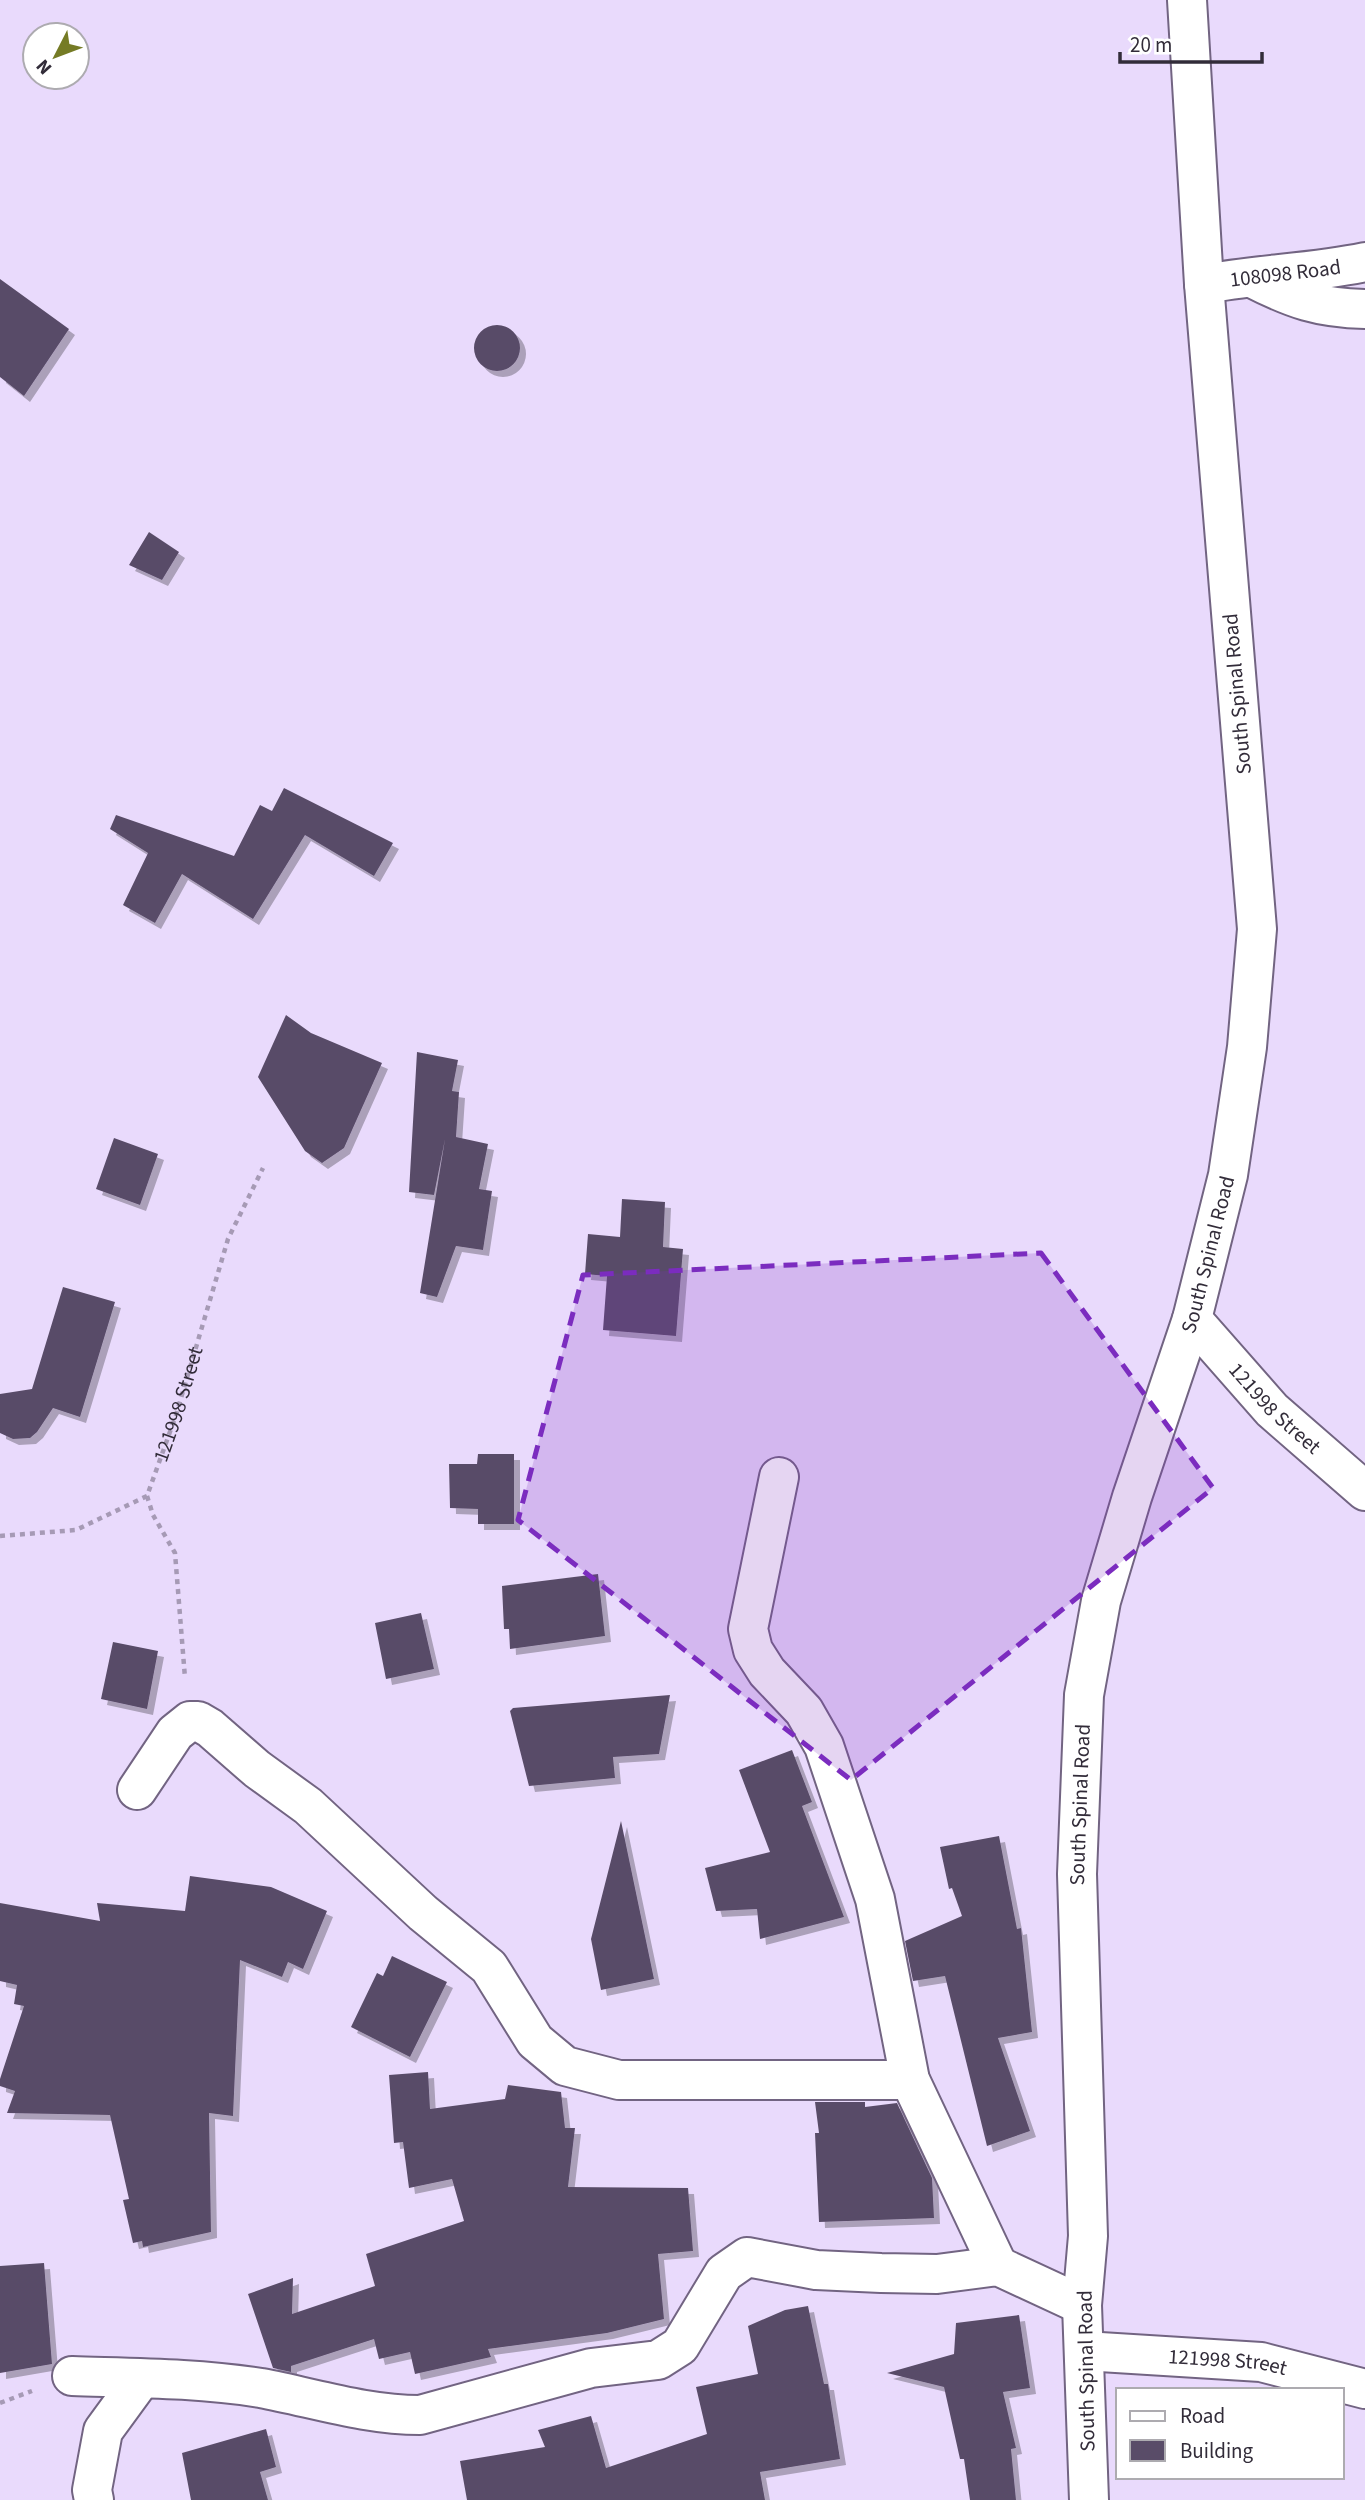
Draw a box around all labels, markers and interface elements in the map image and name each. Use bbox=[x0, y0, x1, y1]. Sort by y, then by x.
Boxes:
north arrow bbox=[21, 21, 91, 91]
scale bar bbox=[1120, 21, 1262, 65]
text: 20 m bbox=[1130, 30, 1172, 60]
text: N bbox=[30, 53, 59, 80]
street label: 108098 Road bbox=[1228, 252, 1343, 295]
street label: South Spinal Road bbox=[1215, 612, 1259, 776]
street label: South Spinal Road bbox=[1173, 1173, 1242, 1337]
street label: 121998 Street bbox=[145, 1343, 210, 1466]
street label: 121998 Street bbox=[1222, 1356, 1328, 1461]
street label: South Spinal Road bbox=[1062, 1723, 1098, 1886]
street label: South Spinal Road bbox=[1070, 2290, 1102, 2452]
street label: 121998 Street bbox=[1167, 2341, 1290, 2383]
legend bbox=[1116, 2388, 1344, 2479]
text: Road bbox=[1180, 2401, 1225, 2431]
text: Building bbox=[1180, 2436, 1254, 2466]

